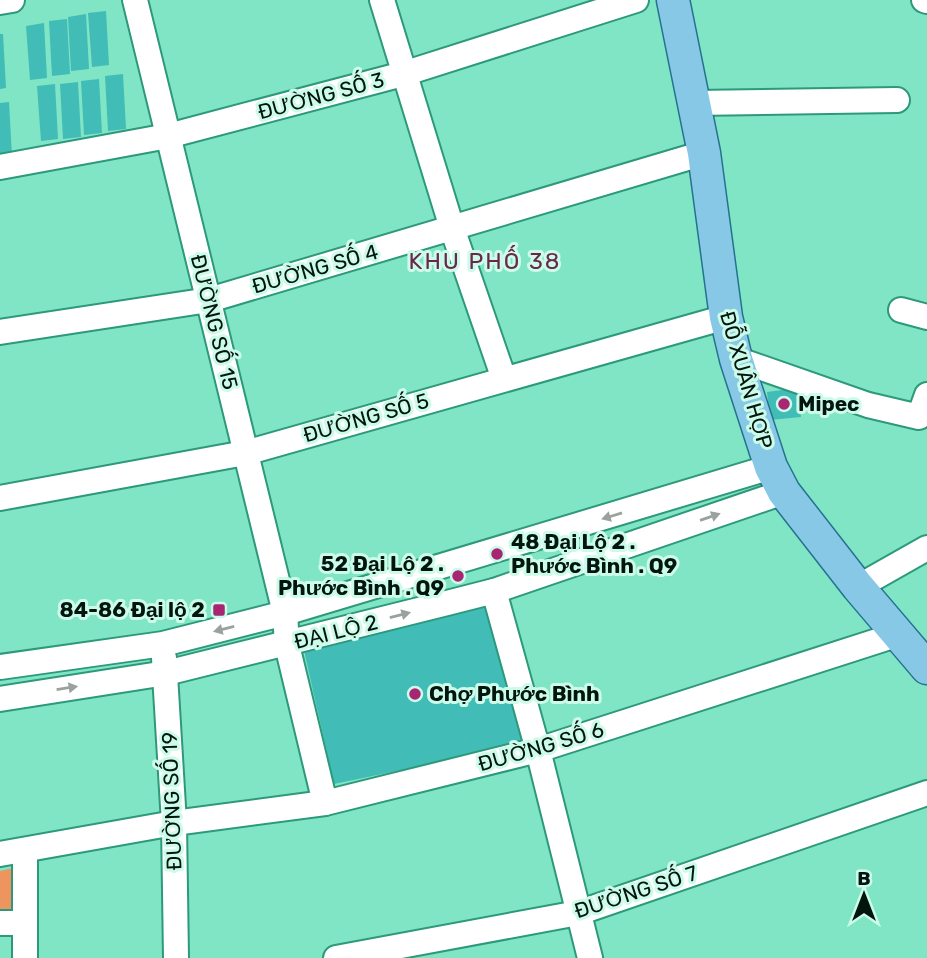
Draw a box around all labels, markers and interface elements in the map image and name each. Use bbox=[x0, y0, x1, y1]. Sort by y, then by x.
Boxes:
street label: ĐƯỜNG SỐ 3 bbox=[254, 64, 387, 124]
street label: ĐƯỜNG SỐ 4 bbox=[248, 236, 381, 298]
district label: KHU PHỐ 38 bbox=[409, 245, 561, 275]
street label: ĐƯỜNG SỐ 15 bbox=[186, 251, 246, 392]
street label: ĐỖ XUÂN HỢP bbox=[715, 307, 781, 452]
street label: ĐƯỜNG SỐ 5 bbox=[299, 385, 432, 447]
place label: Mipec bbox=[798, 391, 860, 416]
marker: Mipec bbox=[776, 396, 792, 412]
one-way arrow bbox=[601, 511, 622, 521]
one-way arrow bbox=[700, 511, 721, 522]
place label: 48 Đại Lộ 2 . Phước Bình . Q9 bbox=[511, 529, 677, 578]
marker: 48 Đại Lộ 2 . Phước Bình . Q9 bbox=[489, 546, 505, 562]
place label: 52 Đại Lộ 2 . Phước Bình . Q9 bbox=[278, 551, 444, 600]
marker: 52 Đại Lộ 2 . Phước Bình . Q9 bbox=[450, 568, 466, 584]
place label: 84-86 Đại lộ 2 bbox=[60, 597, 205, 622]
marker: 84-86 Đại lộ 2 bbox=[211, 602, 227, 618]
street label: ĐẠI LỘ 2 bbox=[292, 609, 380, 654]
one-way arrow bbox=[389, 609, 411, 620]
one-way arrow bbox=[213, 624, 235, 635]
place label: Chợ Phước Bình bbox=[429, 681, 600, 706]
one-way arrow bbox=[57, 682, 79, 693]
marker: Chợ Phước Bình bbox=[407, 686, 423, 702]
street label: ĐƯỜNG SỐ 6 bbox=[474, 714, 607, 776]
street label: ĐƯỜNG SỐ 19 bbox=[154, 731, 186, 871]
street label: ĐƯỜNG SỐ 7 bbox=[570, 857, 701, 923]
north arrow bbox=[829, 860, 899, 930]
text: B bbox=[857, 867, 871, 890]

